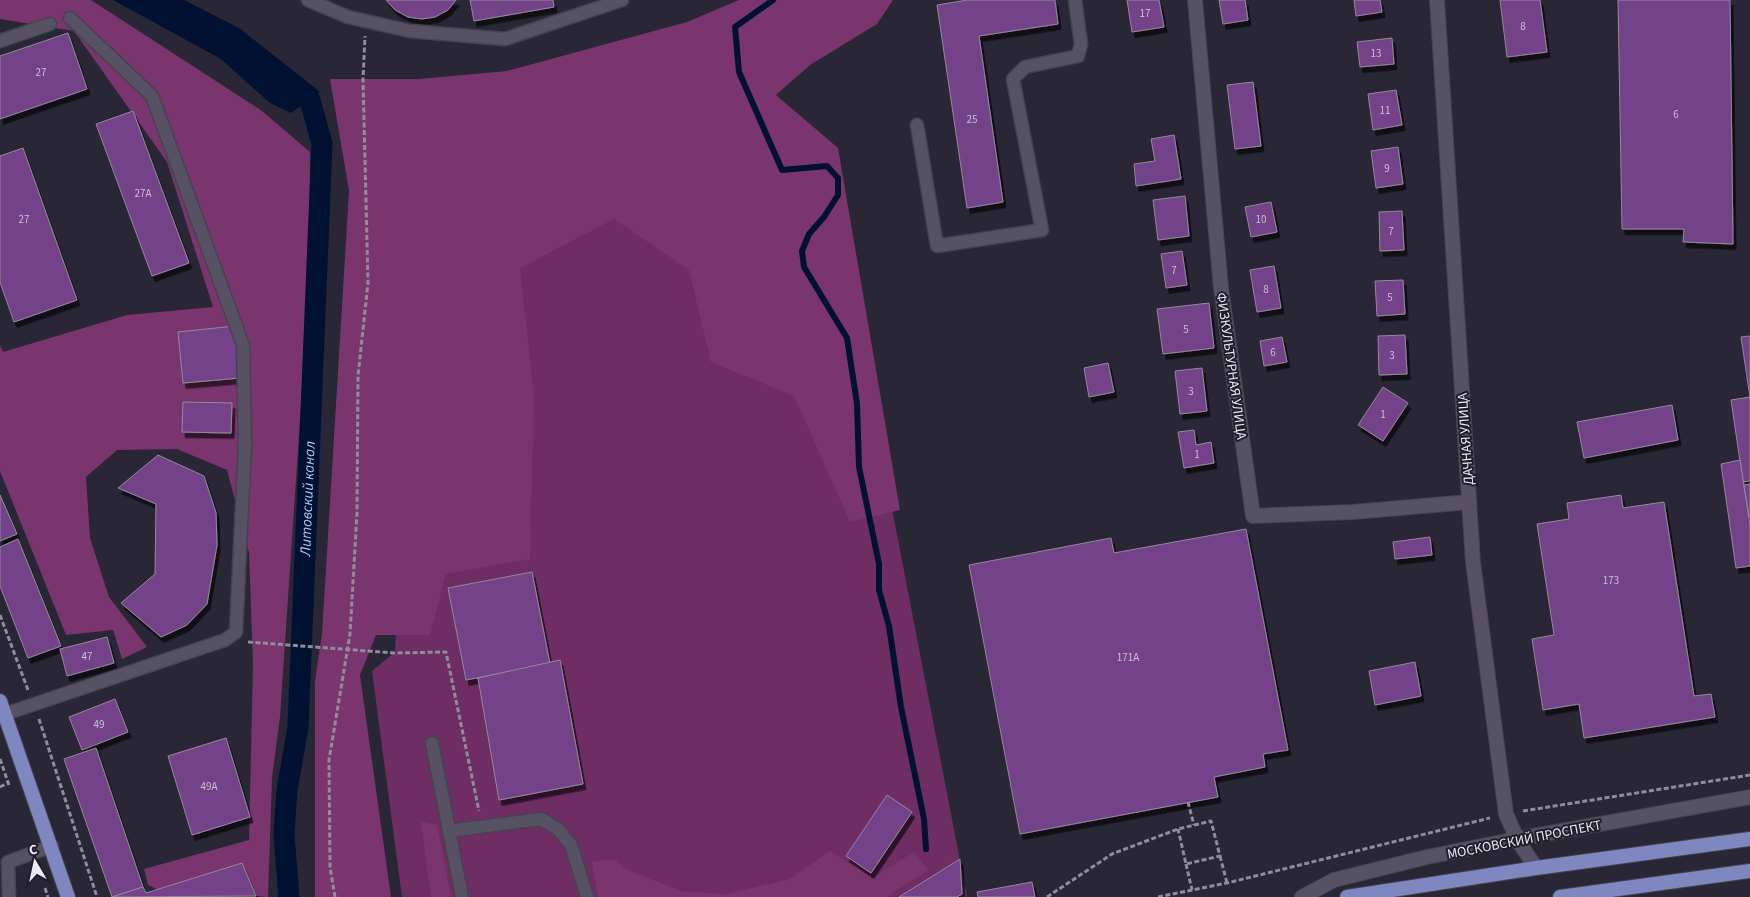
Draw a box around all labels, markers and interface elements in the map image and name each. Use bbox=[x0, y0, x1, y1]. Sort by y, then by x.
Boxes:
house number: 17 bbox=[1140, 6, 1150, 21]
house number: 8 bbox=[1520, 19, 1526, 34]
house number: 13 bbox=[1371, 46, 1381, 61]
house number: 27 bbox=[36, 65, 46, 80]
house number: 11 bbox=[1380, 103, 1390, 118]
house number: 6 bbox=[1673, 107, 1679, 122]
house number: 25 bbox=[967, 112, 977, 127]
house number: 9 bbox=[1384, 161, 1390, 176]
house number: 27А bbox=[135, 186, 151, 201]
house number: 27 bbox=[19, 212, 29, 227]
house number: 10 bbox=[1256, 212, 1266, 227]
house number: 7 bbox=[1388, 224, 1394, 239]
house number: 7 bbox=[1171, 263, 1177, 278]
house number: 8 bbox=[1263, 282, 1269, 297]
house number: 5 bbox=[1387, 290, 1393, 305]
street label: ФИЗКУЛЬТУРНАЯ УЛИЦА bbox=[1211, 291, 1251, 441]
house number: 5 bbox=[1183, 322, 1189, 337]
house number: 6 bbox=[1270, 345, 1276, 360]
house number: 3 bbox=[1389, 348, 1395, 363]
house number: 3 bbox=[1188, 384, 1194, 399]
street label: ДАЧНАЯ УЛИЦА bbox=[1453, 392, 1479, 486]
house number: 1 bbox=[1380, 407, 1386, 422]
water label: Литовский канал bbox=[295, 440, 321, 558]
house number: 1 bbox=[1194, 447, 1200, 462]
house number: 173 bbox=[1603, 573, 1619, 588]
house number: 47 bbox=[82, 649, 92, 664]
house number: 171А bbox=[1117, 650, 1139, 665]
house number: 49 bbox=[94, 717, 104, 732]
house number: 49А bbox=[201, 779, 217, 794]
street label: МОСКОВСКИЙ ПРОСПЕКТ bbox=[1445, 815, 1603, 865]
north arrow bbox=[10, 837, 60, 887]
text: С bbox=[28, 840, 39, 861]

